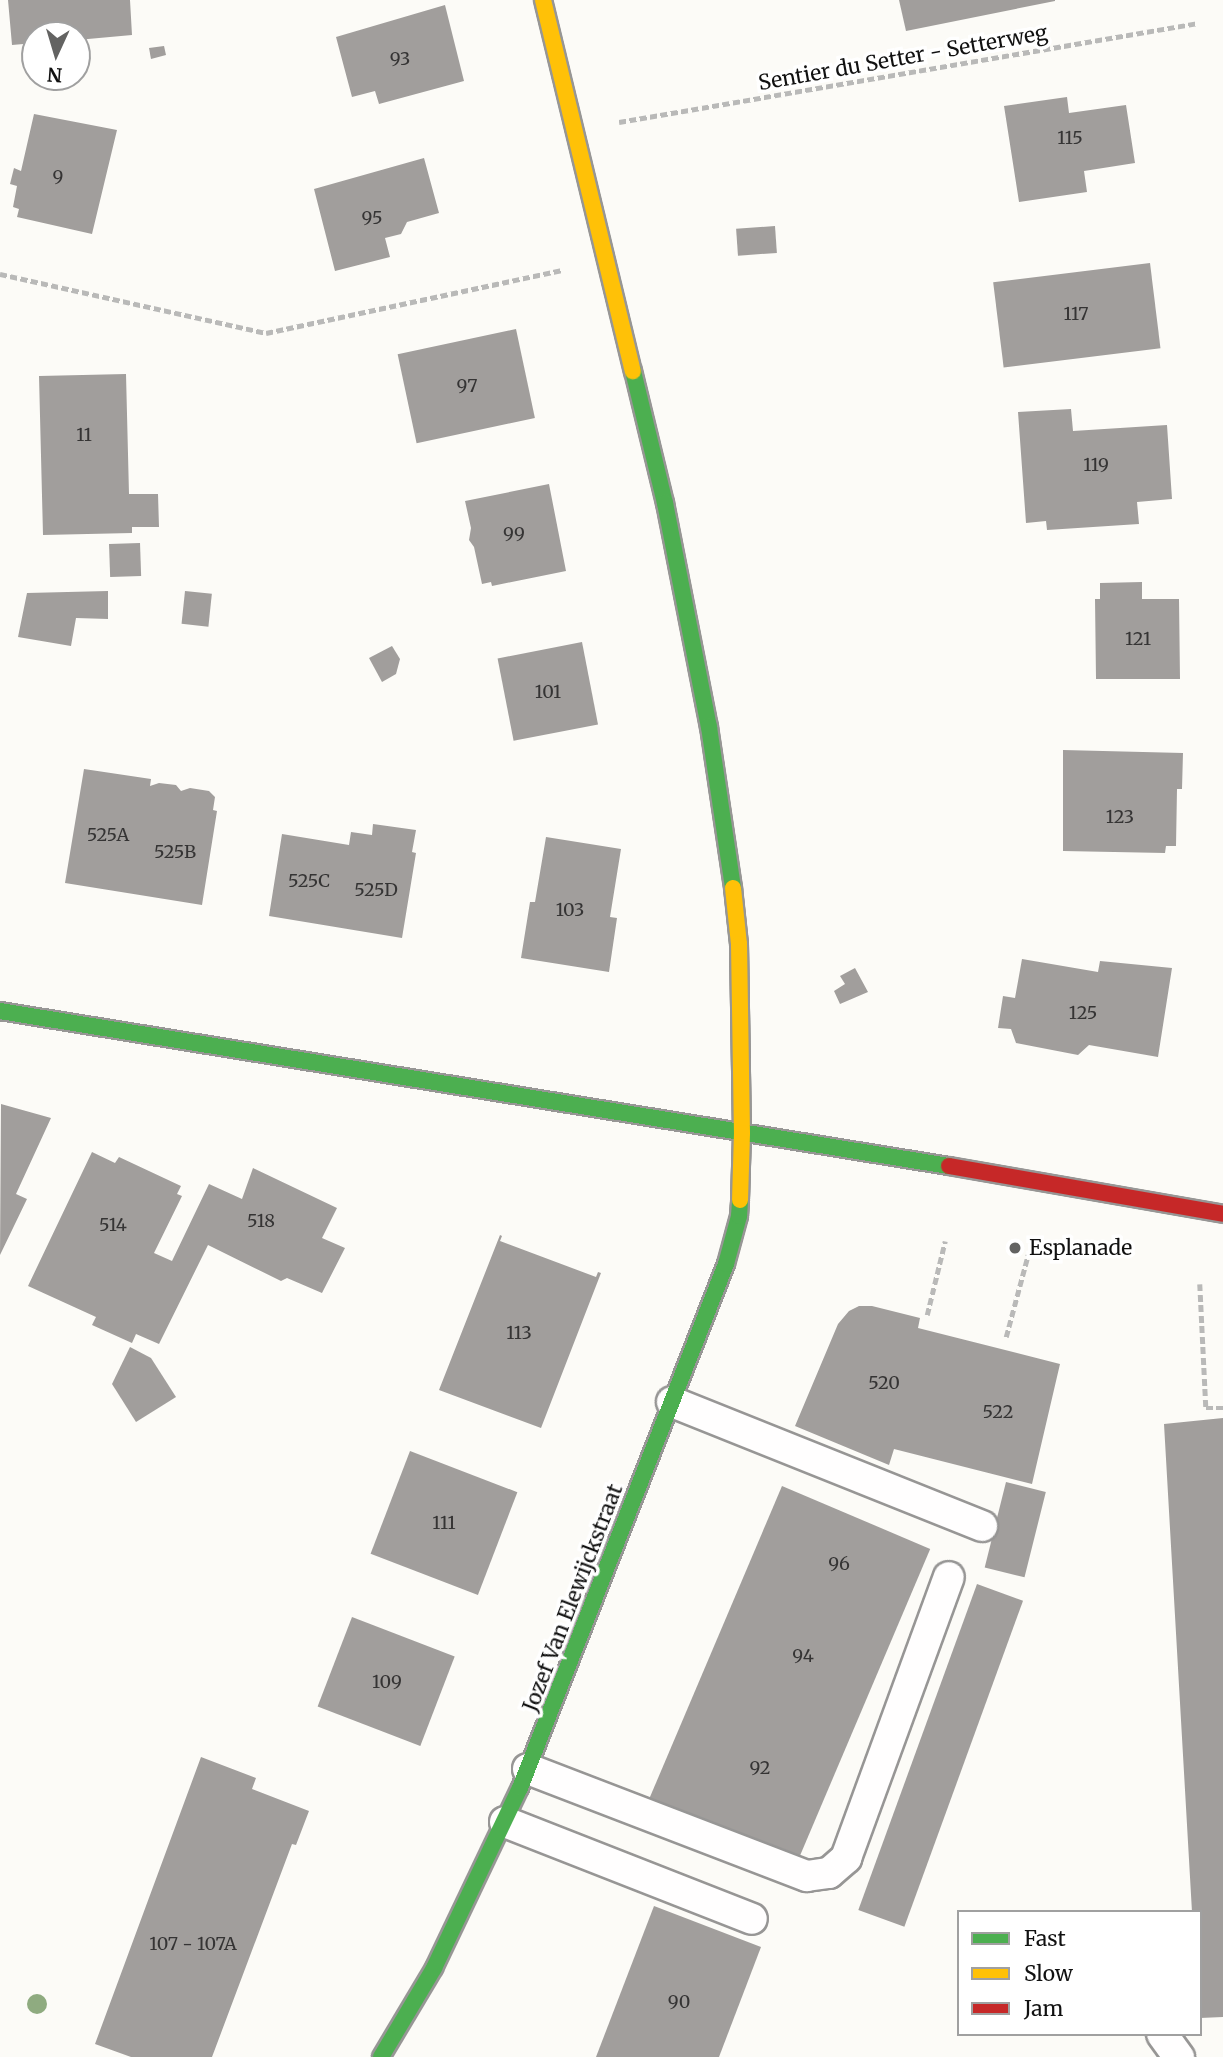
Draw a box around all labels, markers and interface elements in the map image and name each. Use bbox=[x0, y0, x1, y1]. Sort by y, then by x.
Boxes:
street label: Sentier du Setter - Setterweg bbox=[756, 20, 1050, 96]
north arrow bbox=[21, 21, 91, 91]
house number: 93 bbox=[390, 48, 410, 70]
text: N bbox=[46, 62, 63, 87]
house number: 115 bbox=[1057, 127, 1083, 149]
house number: 9 bbox=[53, 166, 63, 188]
house number: 95 bbox=[362, 207, 382, 229]
house number: 117 bbox=[1064, 303, 1088, 325]
house number: 97 bbox=[457, 375, 477, 397]
house number: 11 bbox=[76, 424, 92, 446]
house number: 119 bbox=[1083, 454, 1109, 476]
house number: 99 bbox=[503, 523, 525, 545]
house number: 121 bbox=[1125, 628, 1151, 650]
house number: 101 bbox=[535, 681, 561, 703]
house number: 123 bbox=[1106, 806, 1134, 828]
house number: 525A bbox=[87, 824, 129, 846]
house number: 525B bbox=[154, 841, 196, 863]
house number: 525C bbox=[288, 870, 330, 892]
house number: 525D bbox=[354, 879, 398, 901]
house number: 103 bbox=[556, 899, 584, 921]
house number: 125 bbox=[1069, 1002, 1097, 1024]
house number: 518 bbox=[247, 1210, 275, 1232]
house number: 514 bbox=[99, 1214, 127, 1236]
place label: Esplanade bbox=[1029, 1235, 1132, 1261]
marker: Esplanade bbox=[1007, 1240, 1023, 1256]
house number: 113 bbox=[506, 1322, 532, 1344]
house number: 520 bbox=[868, 1372, 900, 1394]
house number: 522 bbox=[983, 1401, 1013, 1423]
street label: Jozef Van Elewijckstraat bbox=[518, 1481, 628, 1715]
house number: 111 bbox=[432, 1512, 456, 1534]
house number: 96 bbox=[828, 1553, 850, 1575]
house number: 94 bbox=[792, 1645, 814, 1667]
house number: 109 bbox=[372, 1671, 402, 1693]
house number: 92 bbox=[749, 1757, 771, 1779]
legend bbox=[957, 1910, 1202, 2036]
text: Fast bbox=[1024, 1925, 1066, 1952]
house number: 107 - 107A bbox=[149, 1933, 237, 1955]
text: Slow bbox=[1024, 1960, 1073, 1987]
house number: 90 bbox=[668, 1991, 690, 2013]
text: Jam bbox=[1024, 1995, 1063, 2022]

